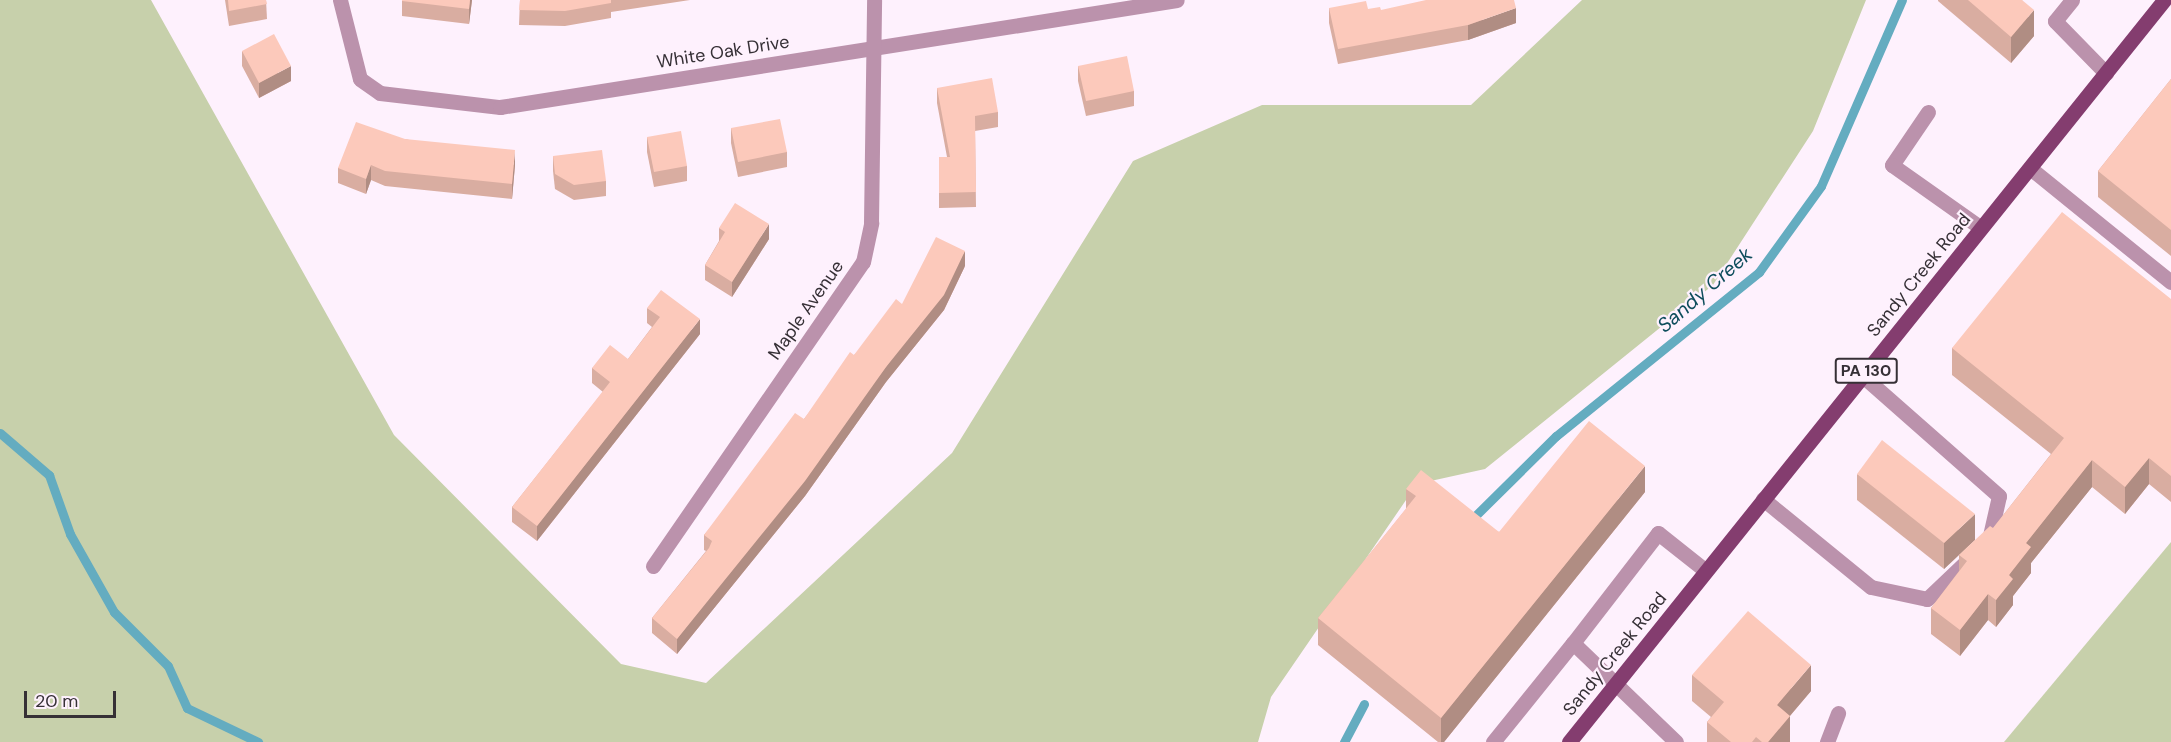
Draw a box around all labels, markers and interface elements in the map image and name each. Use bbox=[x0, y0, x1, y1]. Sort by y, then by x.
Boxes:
street label: White Oak Drive bbox=[655, 31, 791, 73]
street label: Sandy Creek Road bbox=[1863, 209, 1975, 341]
water label: Sandy Creek bbox=[1653, 242, 1757, 338]
street label: Maple Avenue bbox=[764, 256, 848, 364]
road number: PA 130 bbox=[1834, 358, 1898, 384]
street label: Sandy Creek Road bbox=[1559, 588, 1671, 720]
scale bar bbox=[27, 679, 118, 717]
text: 20 m bbox=[35, 689, 78, 713]

